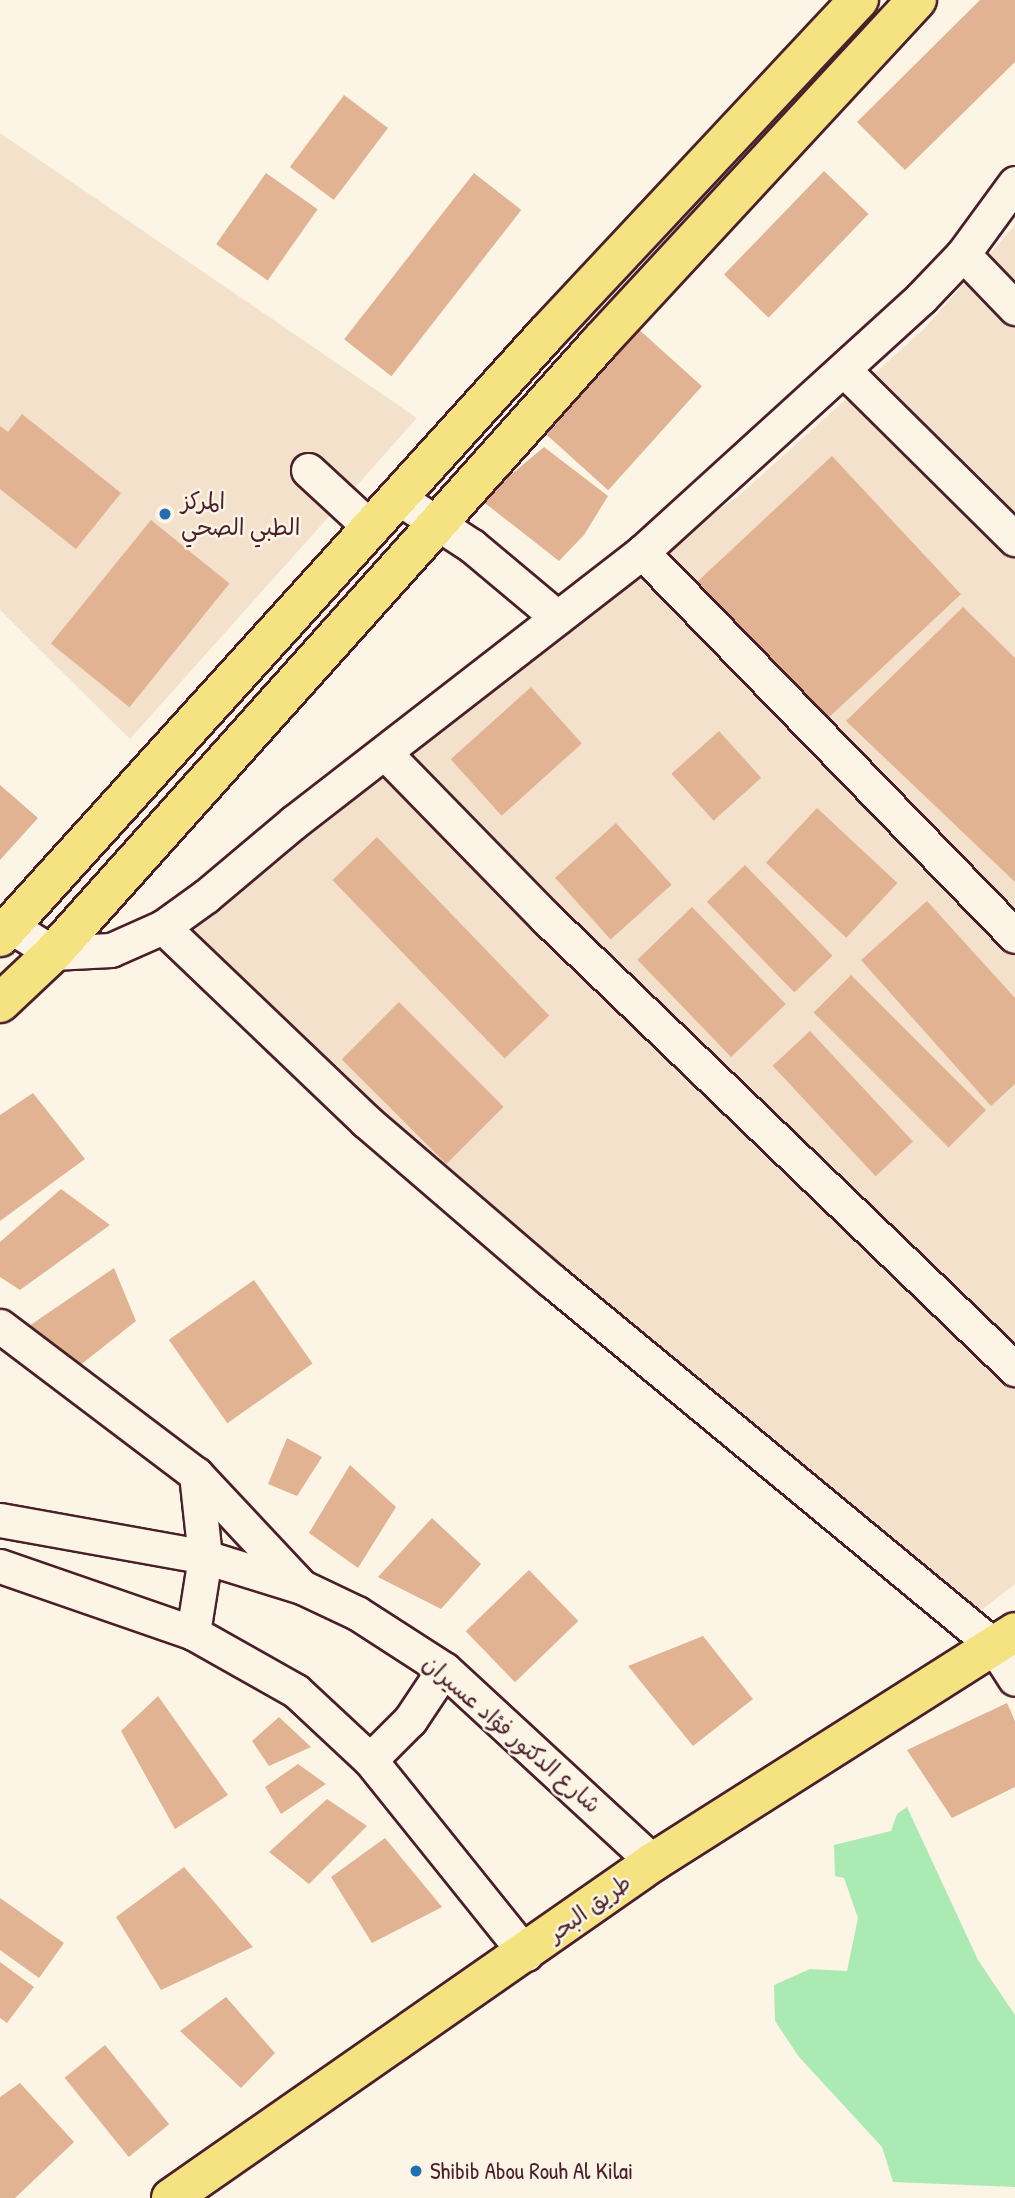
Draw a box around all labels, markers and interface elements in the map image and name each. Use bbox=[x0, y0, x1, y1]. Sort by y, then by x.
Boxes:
place label: المركز الطبي الصحي bbox=[181, 487, 300, 541]
marker: المركز الطبي الصحي bbox=[155, 504, 175, 524]
street label: شارع الدكتور فؤاد عسيران bbox=[417, 1649, 607, 1819]
street label: طريق البحر bbox=[542, 1868, 636, 1948]
place label: Shibib Abou Rouh Al Kilai bbox=[430, 2157, 633, 2185]
marker: Shibib Abou Rouh Al Kilai bbox=[408, 2163, 424, 2179]

